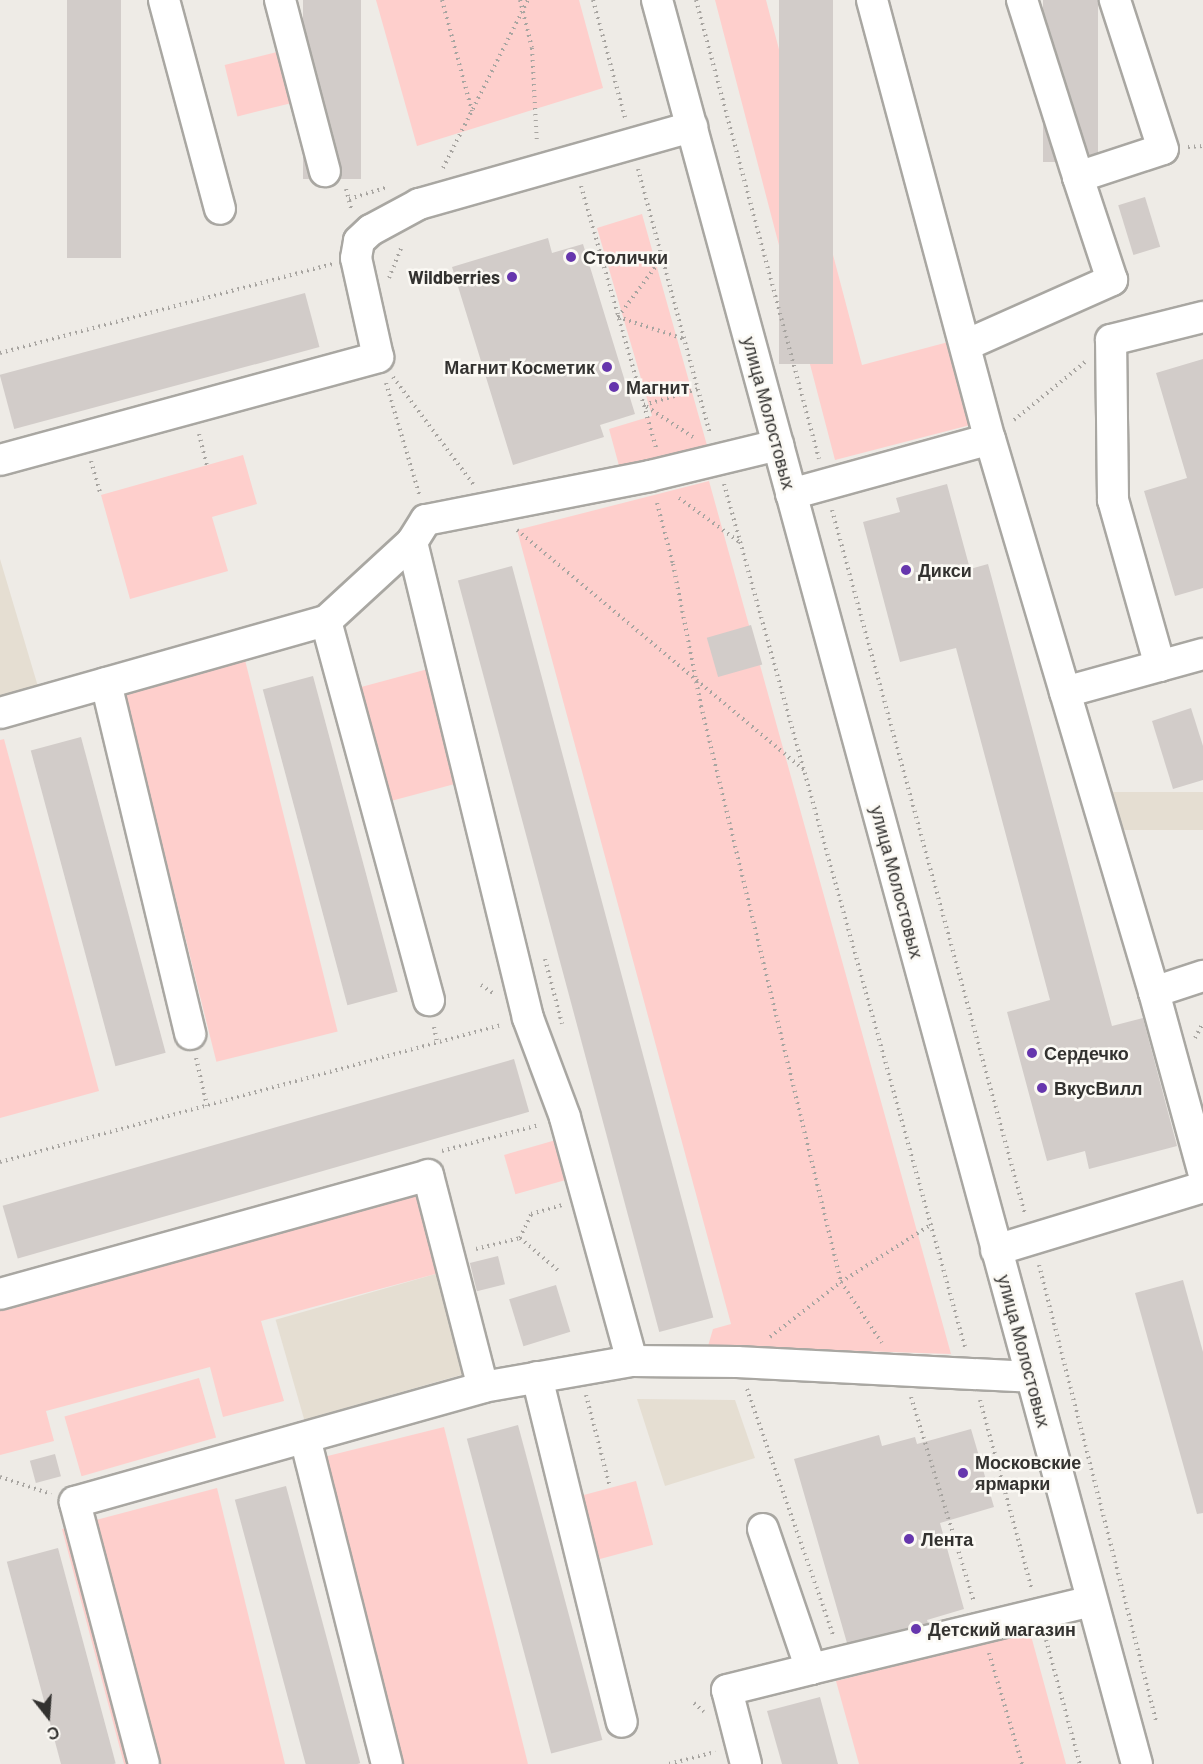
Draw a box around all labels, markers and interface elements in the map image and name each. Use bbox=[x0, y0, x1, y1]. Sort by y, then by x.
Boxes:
place label: Столички bbox=[583, 246, 668, 268]
marker: Столички bbox=[564, 250, 578, 264]
place label: Wildberries bbox=[408, 266, 500, 288]
marker: Wildberries bbox=[505, 270, 519, 284]
street label: улица Молостовых bbox=[738, 334, 800, 492]
place label: Магнит Косметик bbox=[444, 356, 595, 378]
marker: Магнит Косметик bbox=[600, 360, 614, 374]
place label: Магнит bbox=[626, 376, 689, 398]
marker: Магнит bbox=[607, 380, 621, 394]
place label: Дикси bbox=[918, 559, 972, 581]
marker: Дикси bbox=[899, 563, 913, 577]
street label: улица Молостовых bbox=[866, 803, 928, 961]
place label: Сердечко bbox=[1044, 1042, 1129, 1064]
marker: Сердечко bbox=[1025, 1046, 1039, 1060]
place label: ВкусВилл bbox=[1054, 1077, 1143, 1099]
marker: ВкусВилл bbox=[1035, 1081, 1049, 1095]
street label: улица Молостовых bbox=[993, 1272, 1055, 1430]
place label: Московские ярмарки bbox=[975, 1452, 1081, 1494]
marker: Московские ярмарки bbox=[956, 1466, 970, 1480]
place label: Лента bbox=[921, 1528, 973, 1550]
marker: Лента bbox=[902, 1532, 916, 1546]
place label: Детский магазин bbox=[928, 1618, 1076, 1640]
marker: Детский магазин bbox=[909, 1622, 923, 1636]
north arrow bbox=[18, 1686, 78, 1746]
text: С bbox=[45, 1723, 62, 1744]

